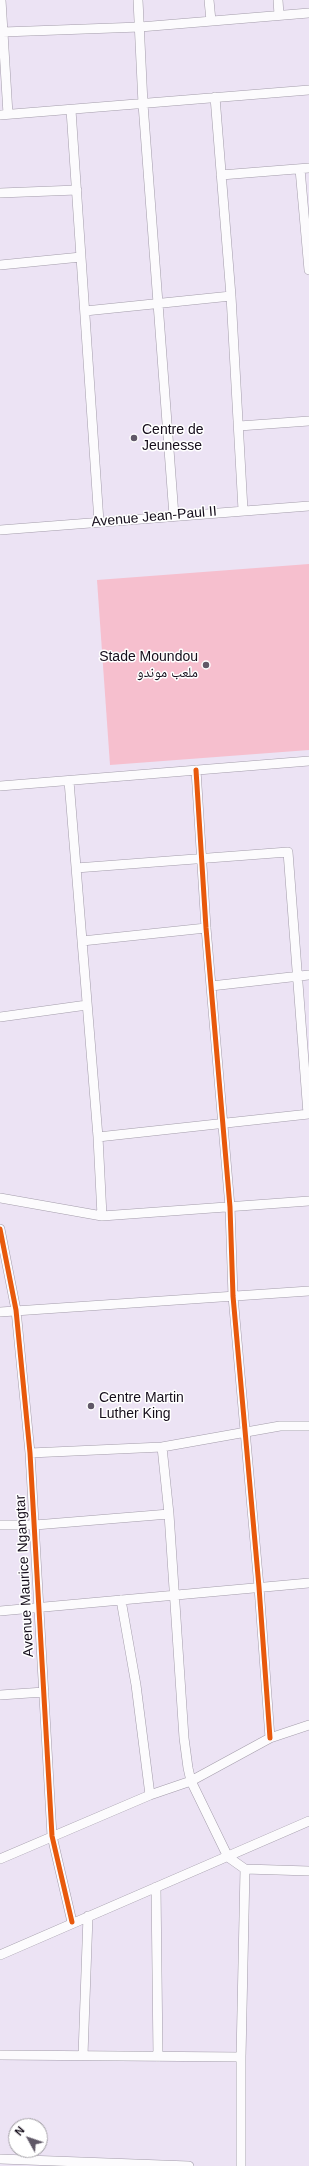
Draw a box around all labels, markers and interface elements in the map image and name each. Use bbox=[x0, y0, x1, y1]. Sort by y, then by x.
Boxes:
place label: Centre de Jeunesse bbox=[142, 422, 203, 454]
marker: Centre de Jeunesse bbox=[129, 433, 139, 443]
street label: Avenue Jean-Paul II bbox=[91, 503, 217, 531]
place label: Stade Moundou ملعب موندو bbox=[99, 649, 198, 682]
marker: Stade Moundou ملعب موندو bbox=[201, 660, 211, 670]
place label: Centre Martin Luther King bbox=[99, 1390, 184, 1422]
marker: Centre Martin Luther King bbox=[86, 1401, 96, 1411]
street label: Avenue Maurice Ngangtar bbox=[12, 1494, 38, 1658]
north arrow bbox=[8, 2118, 48, 2158]
text: N bbox=[12, 2124, 27, 2138]

